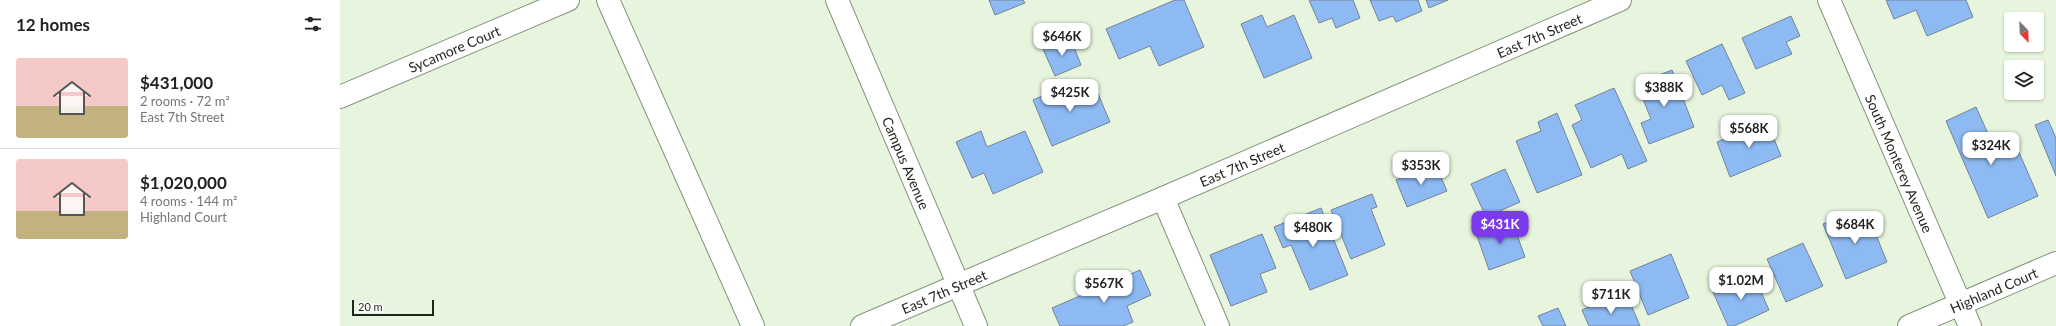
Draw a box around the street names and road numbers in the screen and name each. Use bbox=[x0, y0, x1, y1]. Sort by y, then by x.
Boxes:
street label: East 7th Street bbox=[1494, 9, 1584, 61]
street label: Sycamore Court bbox=[406, 21, 503, 76]
street label: South Monterey Avenue bbox=[1862, 92, 1937, 235]
street label: Campus Avenue bbox=[879, 114, 934, 212]
street label: East 7th Street bbox=[1197, 138, 1287, 190]
street label: Highland Court bbox=[1947, 263, 2040, 316]
street label: East 7th Street bbox=[899, 266, 989, 317]

